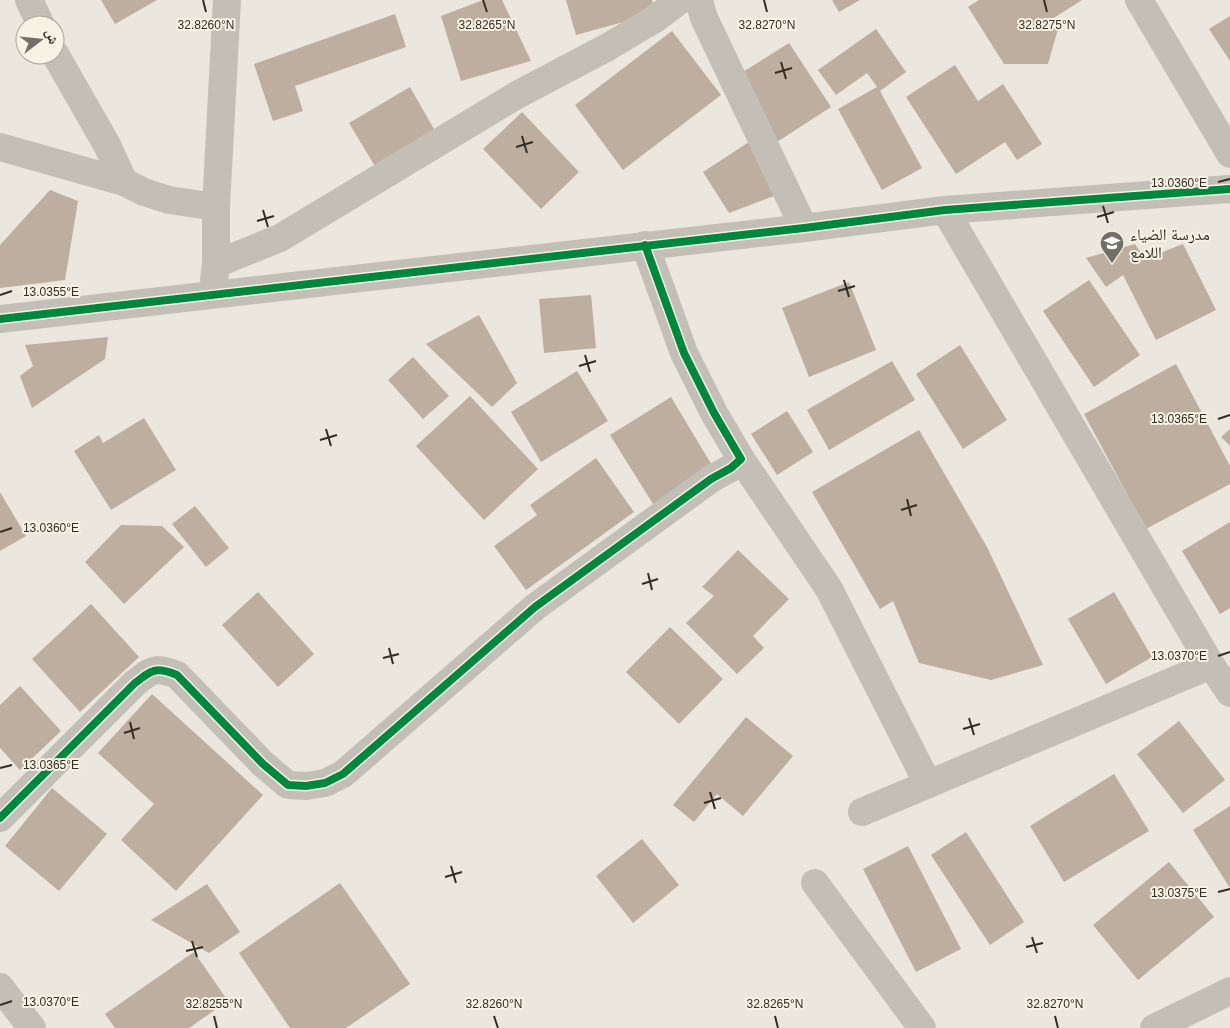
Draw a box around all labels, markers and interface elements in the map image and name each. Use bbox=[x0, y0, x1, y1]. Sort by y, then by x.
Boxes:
north arrow bbox=[15, 15, 65, 65]
text: 32.8260°N bbox=[178, 18, 234, 32]
text: 32.8265°N bbox=[459, 18, 515, 32]
text: 32.8270°N bbox=[739, 18, 795, 32]
text: 32.8275°N bbox=[1019, 18, 1075, 32]
text: ش bbox=[42, 27, 62, 46]
text: 13.0360°E bbox=[1151, 176, 1207, 190]
place label: مدرسة الضياء اللامع bbox=[1130, 226, 1210, 263]
school or university icon: مدرسة الضياء اللامع bbox=[1099, 230, 1125, 264]
text: 13.0355°E bbox=[23, 285, 79, 299]
text: 13.0365°E bbox=[1151, 412, 1207, 426]
text: 13.0360°E bbox=[23, 521, 79, 535]
text: 13.0370°E bbox=[1151, 649, 1207, 663]
text: 13.0365°E bbox=[23, 758, 79, 772]
text: 13.0375°E bbox=[1151, 886, 1207, 900]
text: 13.0370°E bbox=[23, 995, 79, 1009]
text: 32.8255°N bbox=[186, 997, 242, 1011]
text: 32.8260°N bbox=[466, 997, 522, 1011]
text: 32.8265°N bbox=[747, 997, 803, 1011]
text: 32.8270°N bbox=[1027, 997, 1083, 1011]

